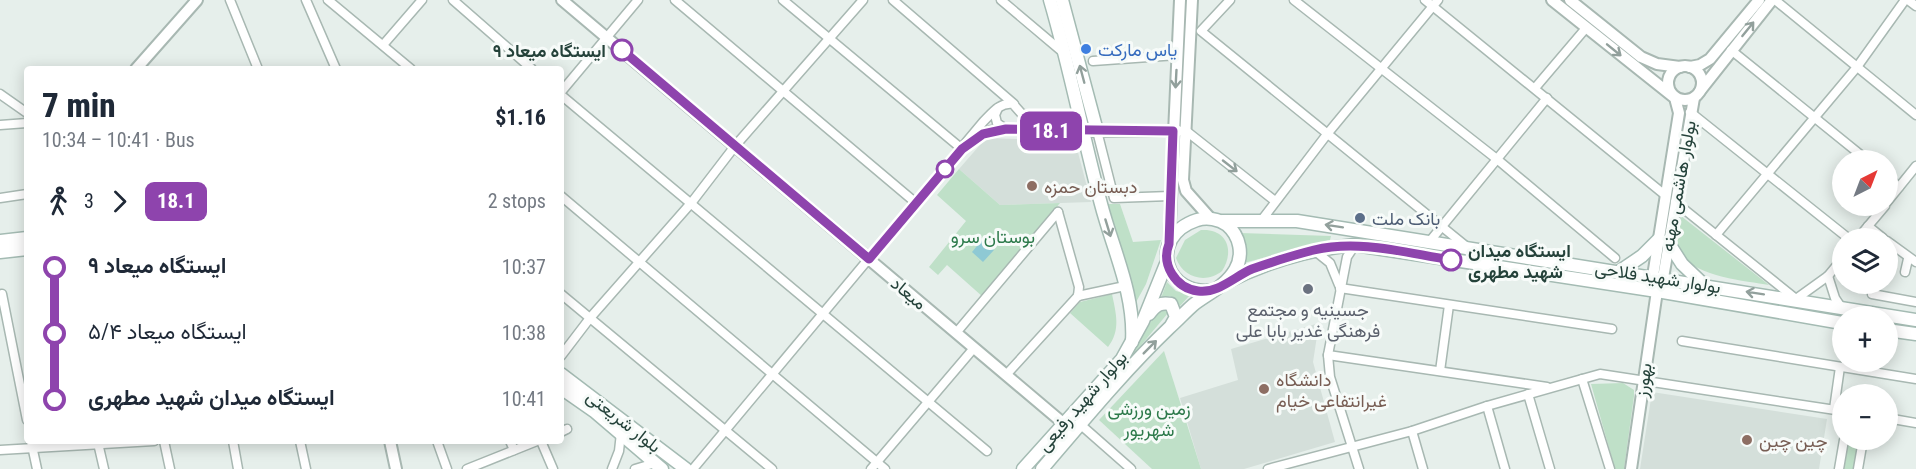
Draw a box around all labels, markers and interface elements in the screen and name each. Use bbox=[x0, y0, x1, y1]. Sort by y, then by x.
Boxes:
one-way arrow bbox=[1742, 21, 1755, 37]
marker: ایستگاه میعاد ۹ bbox=[611, 39, 633, 61]
place label: یاس مارکت bbox=[1098, 39, 1177, 61]
place label: ایستگاه میعاد ۹ bbox=[493, 40, 606, 62]
marker: یاس مارکت bbox=[1079, 42, 1093, 56]
one-way arrow bbox=[1606, 43, 1622, 56]
one-way arrow bbox=[1076, 65, 1087, 84]
one-way arrow bbox=[1170, 69, 1181, 89]
text: 7 min bbox=[42, 86, 116, 125]
text: $1.16 bbox=[495, 105, 546, 130]
line badge: 18.1 bbox=[1009, 112, 1093, 150]
text: 18.1 bbox=[1032, 119, 1070, 143]
street label: بولوار هاشمی مهنه bbox=[1656, 119, 1701, 253]
text: 10:34 – 10:41 · Bus bbox=[42, 128, 195, 152]
north arrow bbox=[1832, 150, 1898, 216]
map controls bbox=[1832, 150, 1898, 450]
one-way arrow bbox=[1222, 159, 1238, 172]
unlabelled marker bbox=[936, 160, 954, 178]
place label: دبستان حمزه bbox=[1044, 176, 1137, 198]
marker: دبستان حمزه bbox=[1025, 179, 1039, 193]
icon: walk bbox=[42, 185, 75, 218]
icon: forward bbox=[103, 185, 136, 218]
text: 3 bbox=[84, 189, 94, 213]
text: 18.1 bbox=[157, 189, 195, 213]
text: 2 stops bbox=[488, 189, 546, 213]
place label: بانک ملت bbox=[1372, 208, 1440, 229]
marker: بانک ملت bbox=[1353, 211, 1367, 225]
one-way arrow bbox=[1103, 218, 1114, 237]
one-way arrow bbox=[1325, 221, 1344, 232]
park label: بوستان سرو bbox=[951, 226, 1035, 248]
button: layers bbox=[1832, 228, 1898, 294]
place label: ایستگاه میدان شهید مطهری bbox=[1468, 240, 1571, 283]
marker: ایستگاه میدان شهید مطهری bbox=[1440, 249, 1462, 271]
text: ایستگاه میعاد ۹ bbox=[88, 253, 226, 278]
text: 10:37 bbox=[502, 255, 546, 279]
street label: بولوار شهید فلاحی bbox=[1593, 257, 1722, 298]
street label: میعاد bbox=[887, 272, 931, 314]
marker: جسینیه و مجتمع فرهنگی غدیر بابا علی bbox=[1301, 282, 1315, 296]
one-way arrow bbox=[1745, 287, 1765, 298]
place label: جسینیه و مجتمع فرهنگی غدیر بابا علی bbox=[1236, 299, 1380, 342]
button: + bbox=[1832, 306, 1898, 372]
text: ایستگاه میعاد ۵/۴ bbox=[88, 319, 247, 344]
text: 10:38 bbox=[502, 321, 546, 345]
one-way arrow bbox=[1143, 339, 1158, 354]
street label: بولوار شهید رفیعی bbox=[1033, 347, 1132, 456]
street label: بهورز bbox=[1630, 362, 1657, 400]
place label: دانشگاه غیرانتفاعی خیام bbox=[1276, 369, 1387, 413]
marker: دانشگاه غیرانتفاعی خیام bbox=[1257, 382, 1271, 396]
button: − bbox=[1832, 384, 1898, 450]
text: ایستگاه میدان شهید مطهری bbox=[88, 385, 335, 410]
street label: بلوار شریعتی bbox=[582, 385, 665, 457]
text: 10:41 bbox=[502, 387, 546, 411]
park label: زمین ورزشی شهریور bbox=[1107, 398, 1191, 441]
place label: چین چین bbox=[1759, 430, 1828, 453]
marker: چین چین bbox=[1740, 433, 1754, 447]

